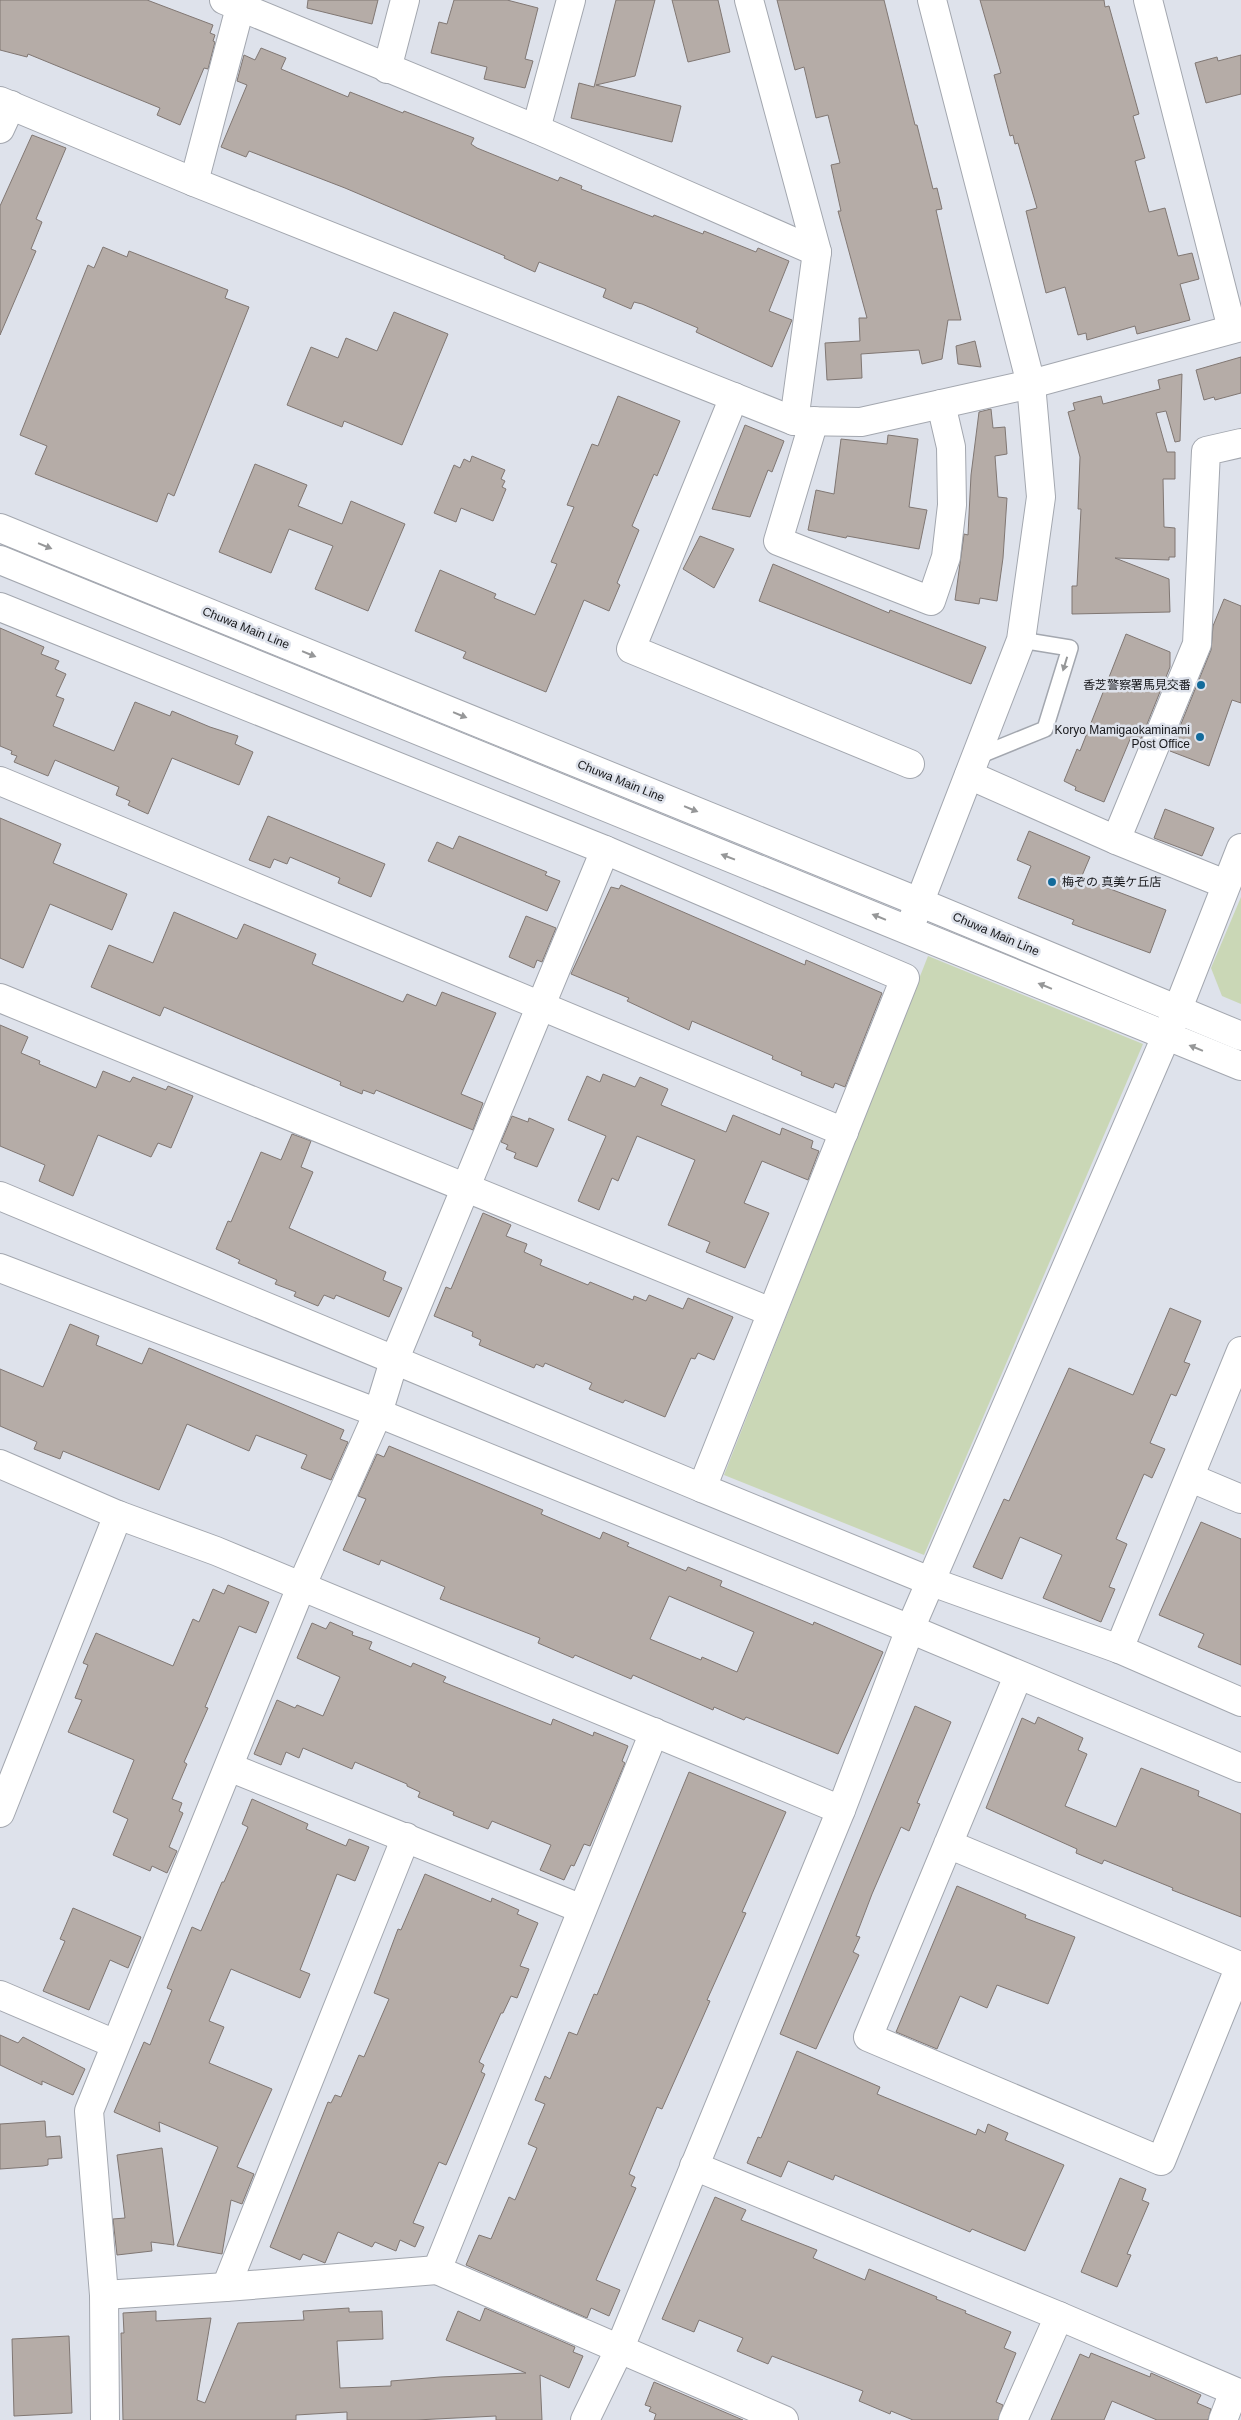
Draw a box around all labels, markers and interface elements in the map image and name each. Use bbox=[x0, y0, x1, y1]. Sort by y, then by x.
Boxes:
one-way arrow bbox=[38, 543, 52, 551]
street label: Chuwa Main Line bbox=[200, 604, 292, 652]
one-way arrow bbox=[302, 650, 316, 658]
one-way arrow bbox=[1061, 657, 1068, 672]
place label: 香芝警察署馬見交番 bbox=[1083, 678, 1191, 692]
marker: 香芝警察署馬見交番 bbox=[1195, 679, 1207, 691]
one-way arrow bbox=[453, 711, 468, 719]
place label: Koryo Mamigaokaminami Post Office bbox=[1055, 723, 1190, 751]
marker: Koryo Mamigaokaminami Post Office bbox=[1194, 731, 1206, 743]
street label: Chuwa Main Line bbox=[575, 757, 667, 805]
one-way arrow bbox=[684, 805, 699, 813]
one-way arrow bbox=[720, 853, 735, 861]
place label: 梅ぞの 真美ケ丘店 bbox=[1062, 875, 1161, 889]
marker: 梅ぞの 真美ケ丘店 bbox=[1046, 876, 1058, 888]
street label: Chuwa Main Line bbox=[951, 909, 1042, 959]
one-way arrow bbox=[872, 913, 886, 921]
one-way arrow bbox=[1038, 982, 1053, 989]
one-way arrow bbox=[1189, 1043, 1203, 1051]

